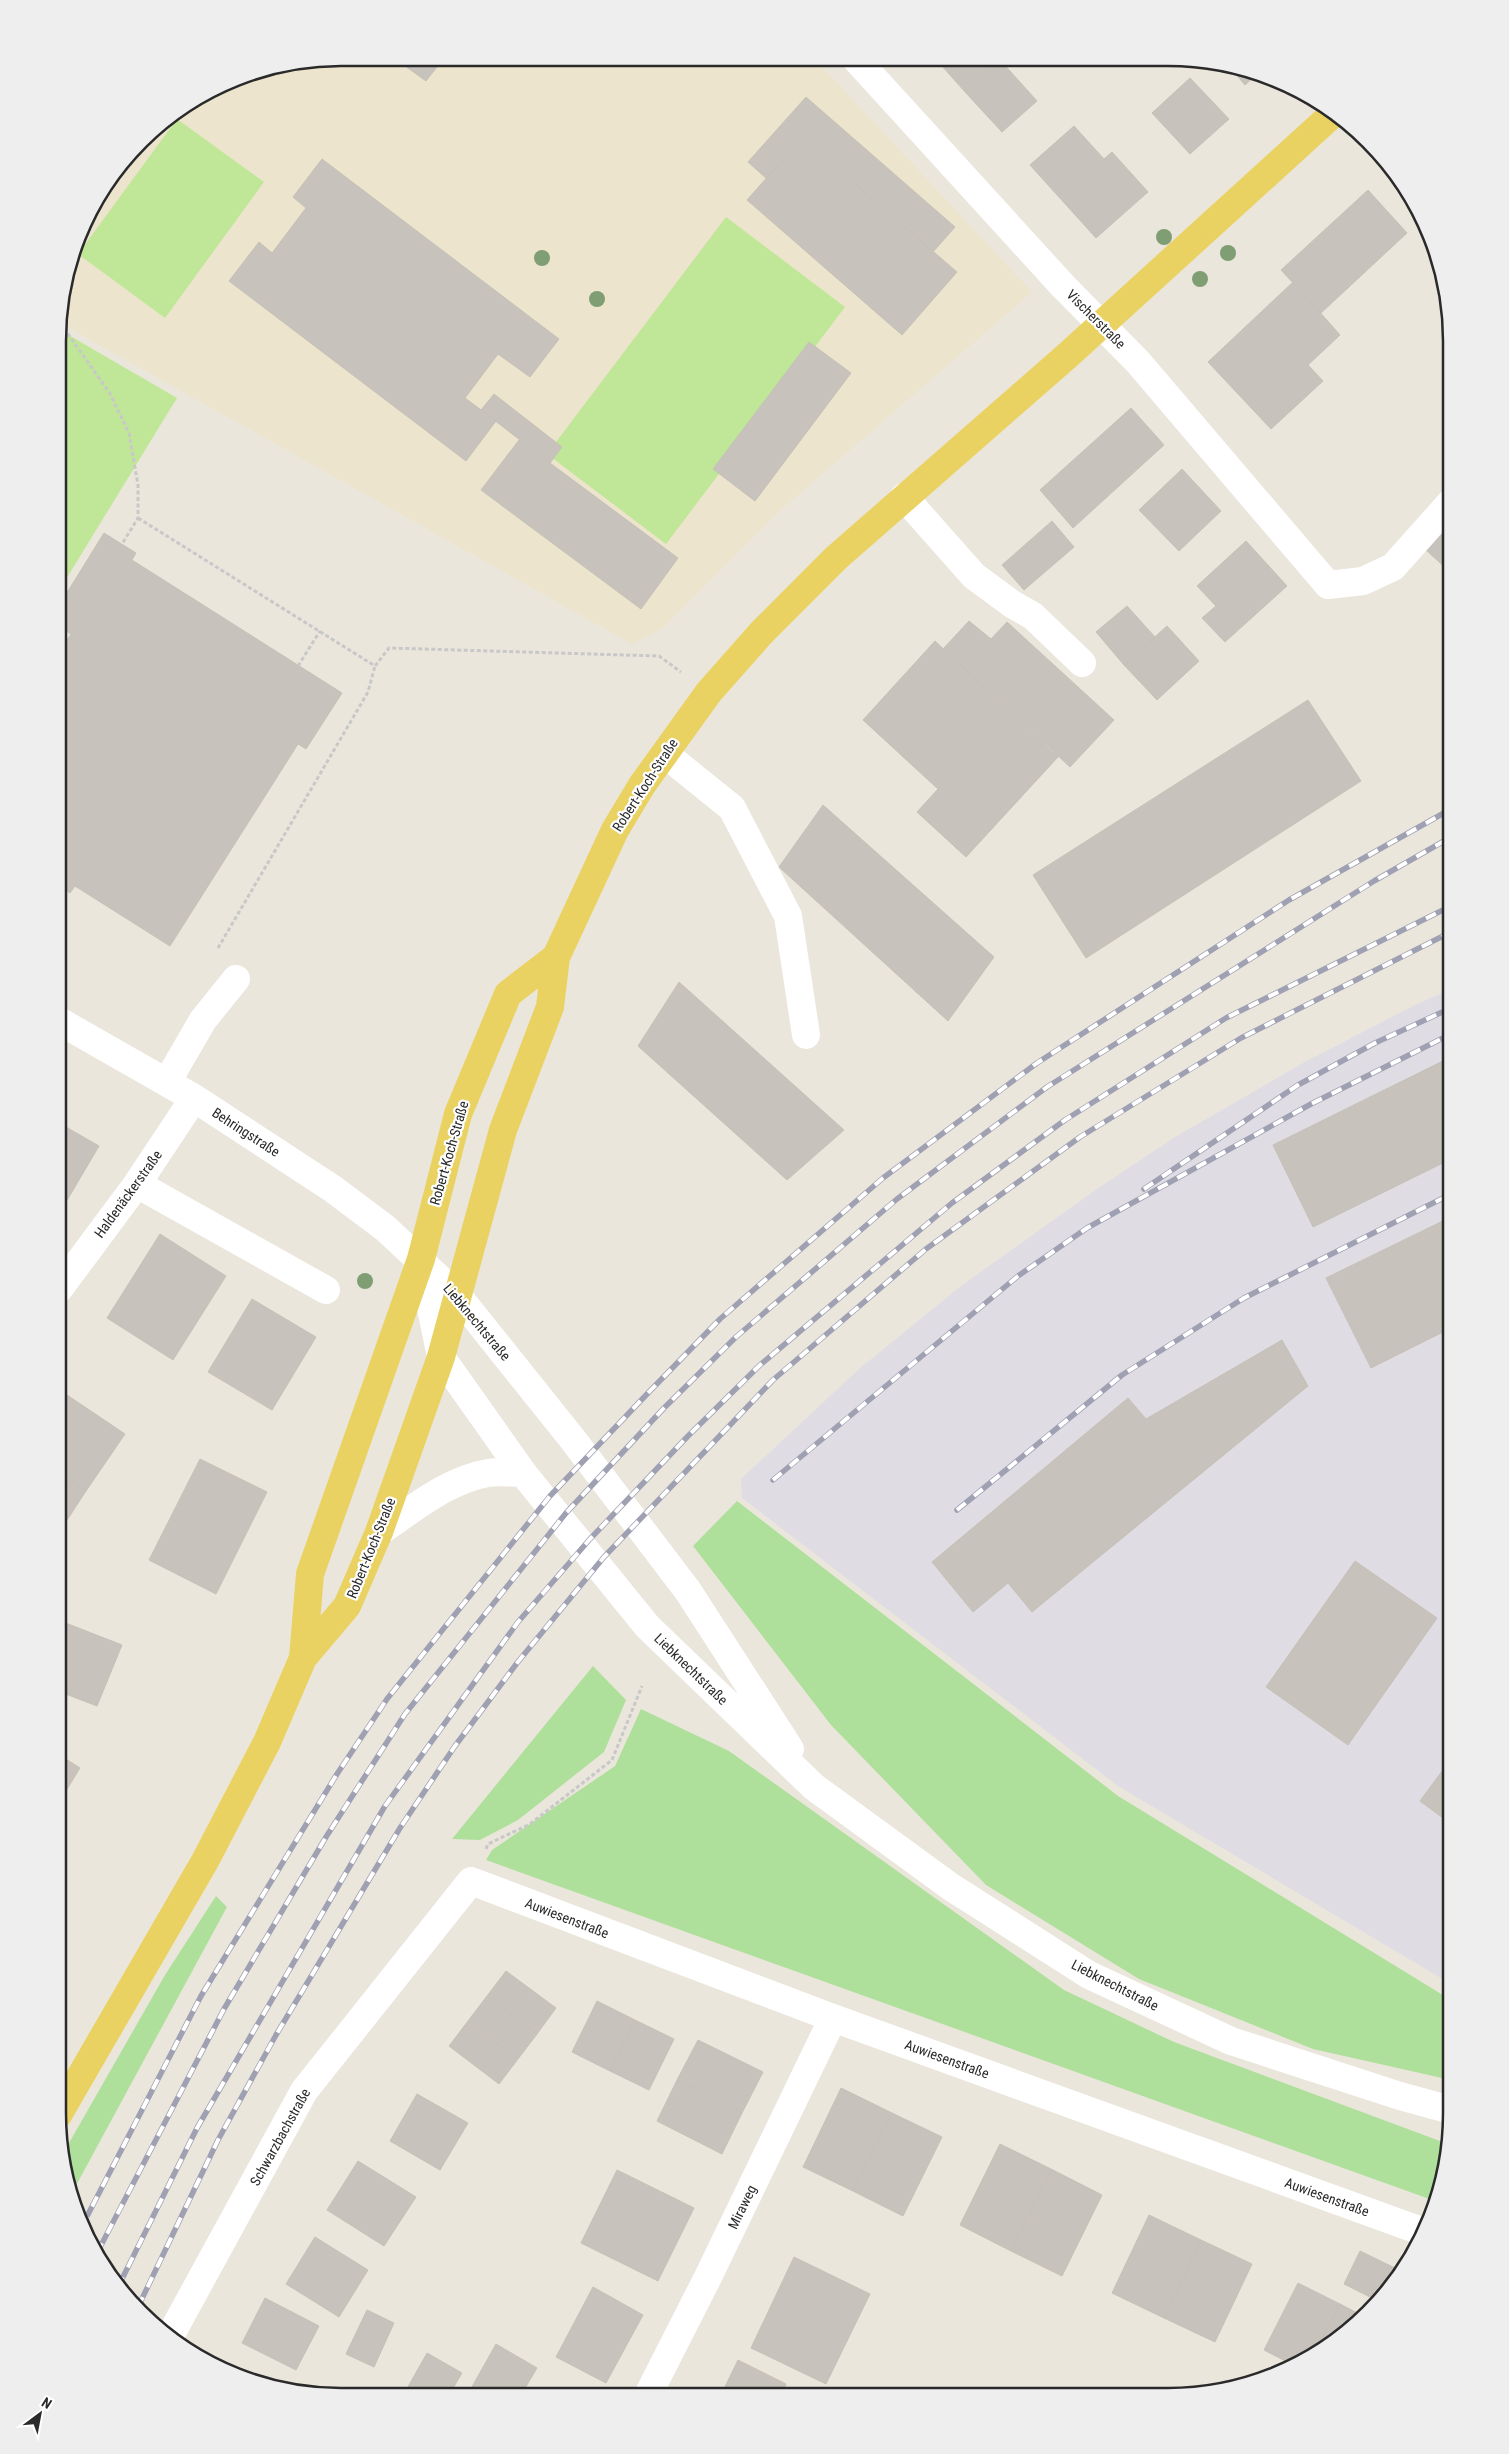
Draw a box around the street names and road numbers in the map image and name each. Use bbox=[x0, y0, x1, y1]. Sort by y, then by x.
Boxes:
street label: Vischerstraße bbox=[1063, 286, 1129, 352]
street label: Robert-Koch-Straße bbox=[609, 735, 681, 834]
street label: Robert-Koch-Straße bbox=[427, 1099, 472, 1207]
street label: Behringstraße bbox=[209, 1104, 283, 1160]
street label: Haldenäckerstraße bbox=[91, 1147, 165, 1241]
street label: Liebknechtstraße bbox=[440, 1280, 514, 1364]
street label: Robert-Koch-Straße bbox=[343, 1495, 399, 1601]
street label: Liebknechtstraße bbox=[651, 1630, 731, 1708]
street label: Auwiesenstraße bbox=[523, 1895, 612, 1941]
street label: Liebknechtstraße bbox=[1069, 1956, 1162, 2014]
street label: Auwiesenstraße bbox=[903, 2036, 992, 2082]
street label: Schwarzbachstraße bbox=[247, 2085, 314, 2188]
street label: Auwiesenstraße bbox=[1283, 2174, 1372, 2220]
street label: Miraweg bbox=[724, 2182, 760, 2232]

